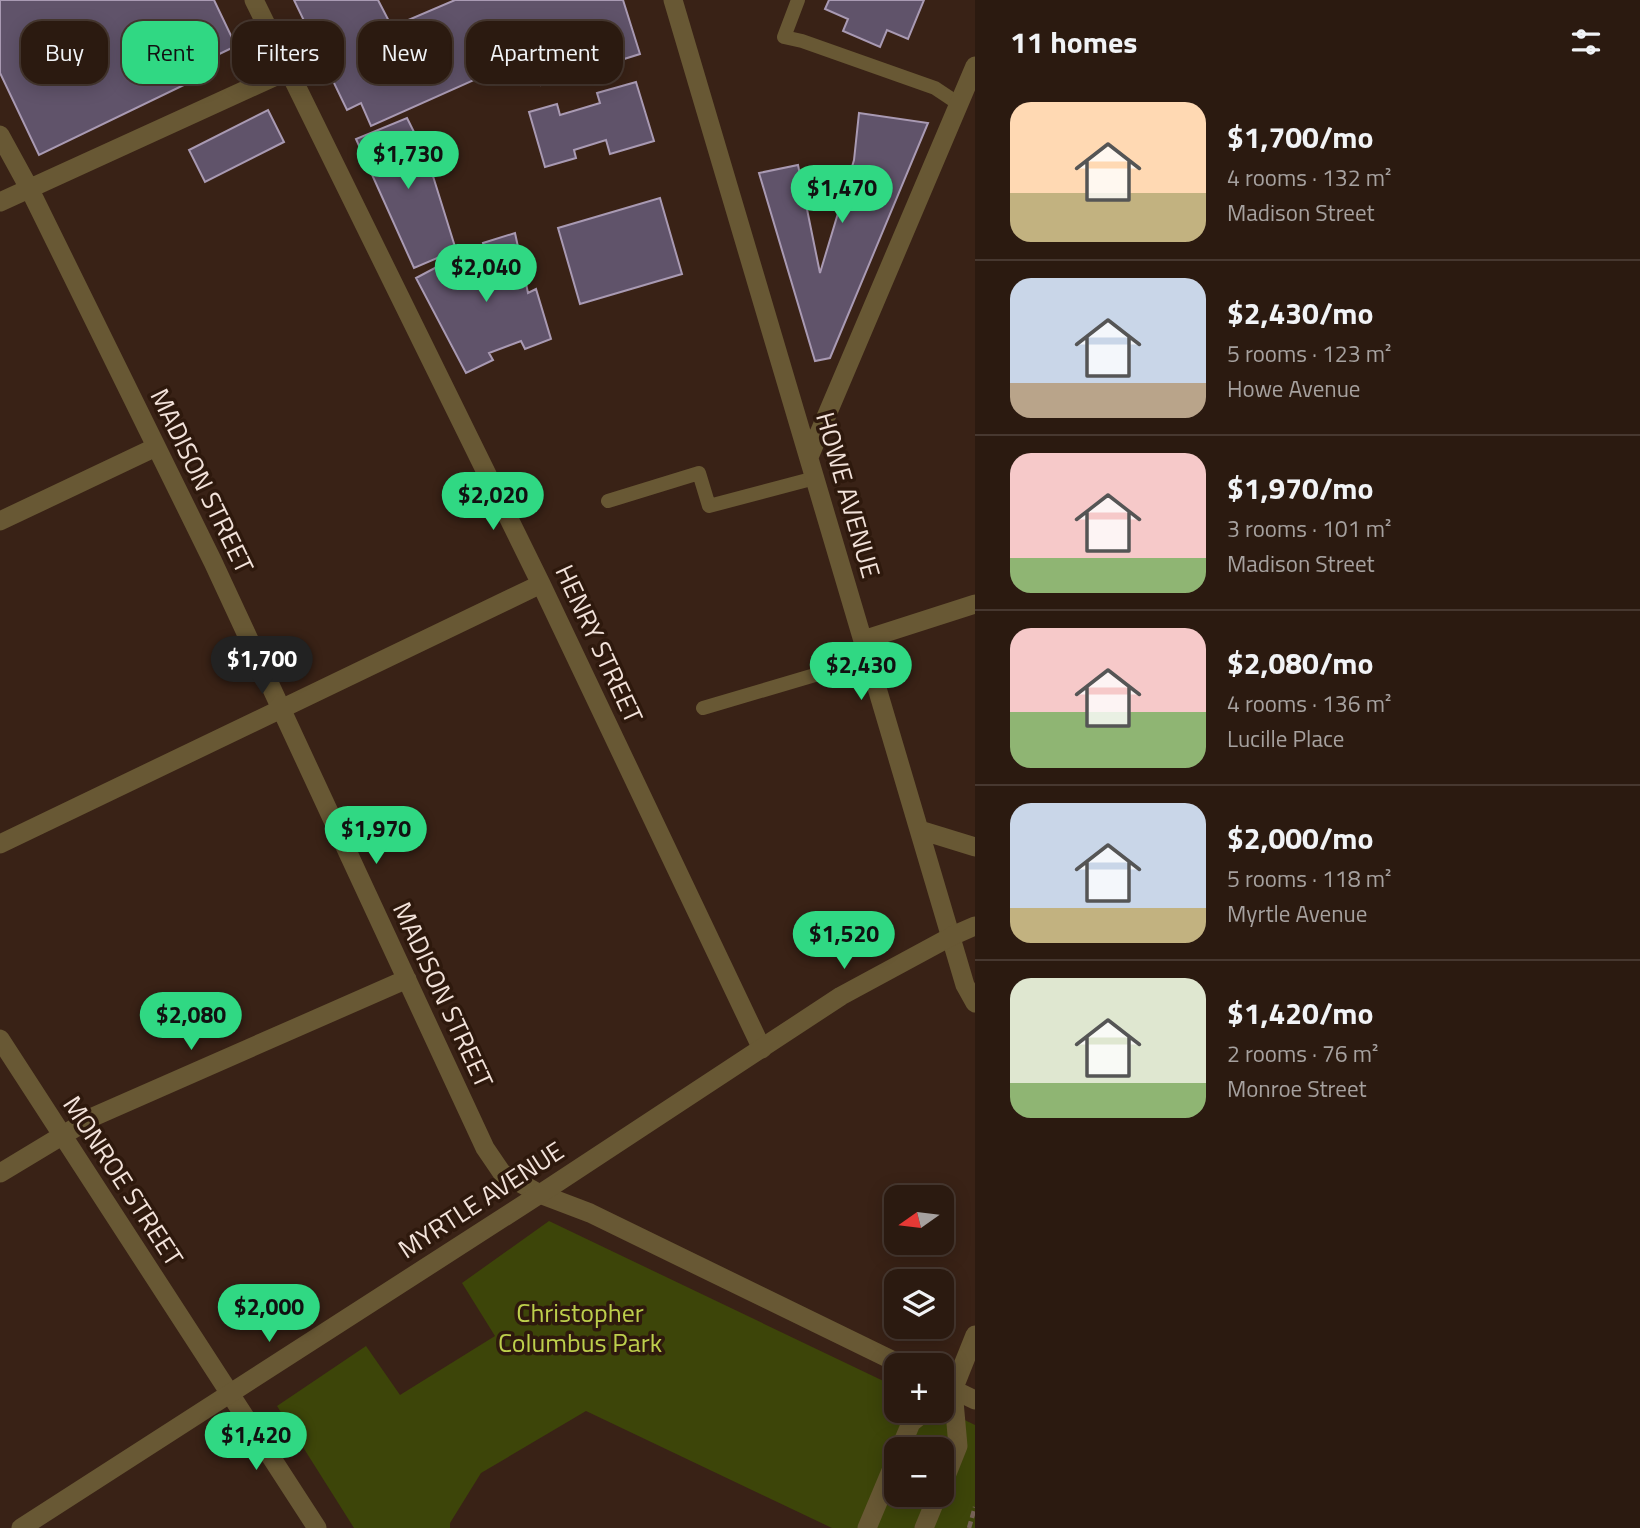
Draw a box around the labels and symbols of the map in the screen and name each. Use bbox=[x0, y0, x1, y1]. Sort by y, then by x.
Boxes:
pin: $1,730 bbox=[351, 132, 465, 191]
pin: $1,470 bbox=[785, 166, 899, 225]
pin: $2,040 bbox=[429, 244, 543, 304]
street label: MADISON STREET bbox=[141, 382, 264, 580]
street label: HOWE AVENUE bbox=[806, 407, 891, 582]
pin: $2,020 bbox=[436, 472, 550, 532]
street label: HENRY STREET bbox=[546, 558, 653, 730]
pin: $1,700 bbox=[205, 636, 319, 696]
pin: $2,430 bbox=[804, 642, 918, 702]
pin: $1,970 bbox=[319, 806, 433, 866]
street label: MADISON STREET bbox=[383, 895, 504, 1095]
pin: $1,520 bbox=[787, 912, 901, 971]
pin: $2,080 bbox=[134, 992, 248, 1052]
street label: MONROE STREET bbox=[54, 1088, 193, 1274]
street label: MYRTLE AVENUE bbox=[390, 1131, 571, 1268]
north arrow bbox=[884, 1185, 954, 1255]
pin: $2,000 bbox=[212, 1284, 326, 1344]
park label: Christopher Columbus Park bbox=[498, 1293, 662, 1362]
pin: $1,420 bbox=[199, 1412, 313, 1472]

